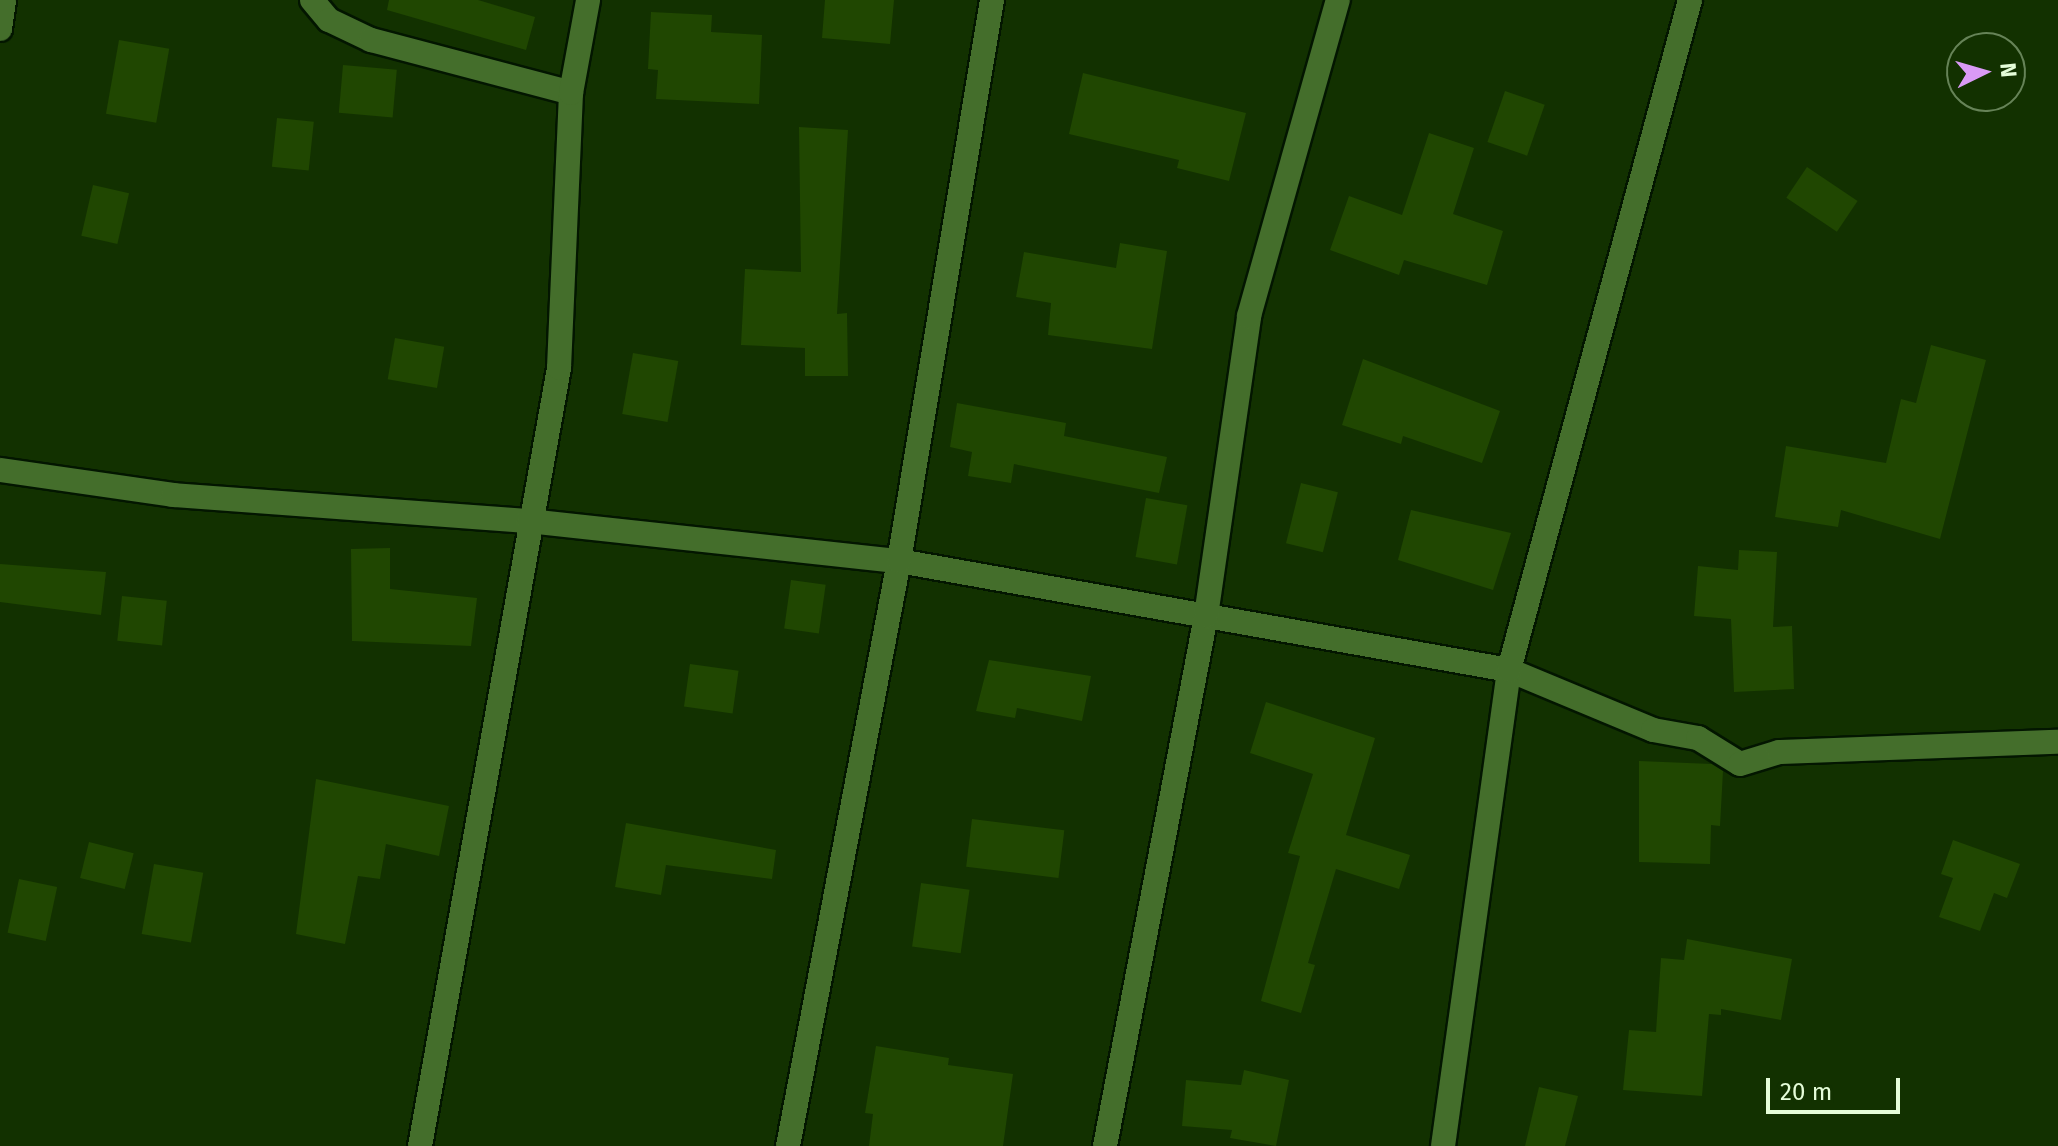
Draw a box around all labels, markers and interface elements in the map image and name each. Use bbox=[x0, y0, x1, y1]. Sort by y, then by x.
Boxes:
north arrow bbox=[1946, 32, 2026, 112]
text: N bbox=[1994, 62, 2022, 78]
scale bar bbox=[1770, 1062, 1904, 1112]
text: 20 m bbox=[1780, 1078, 1832, 1106]

